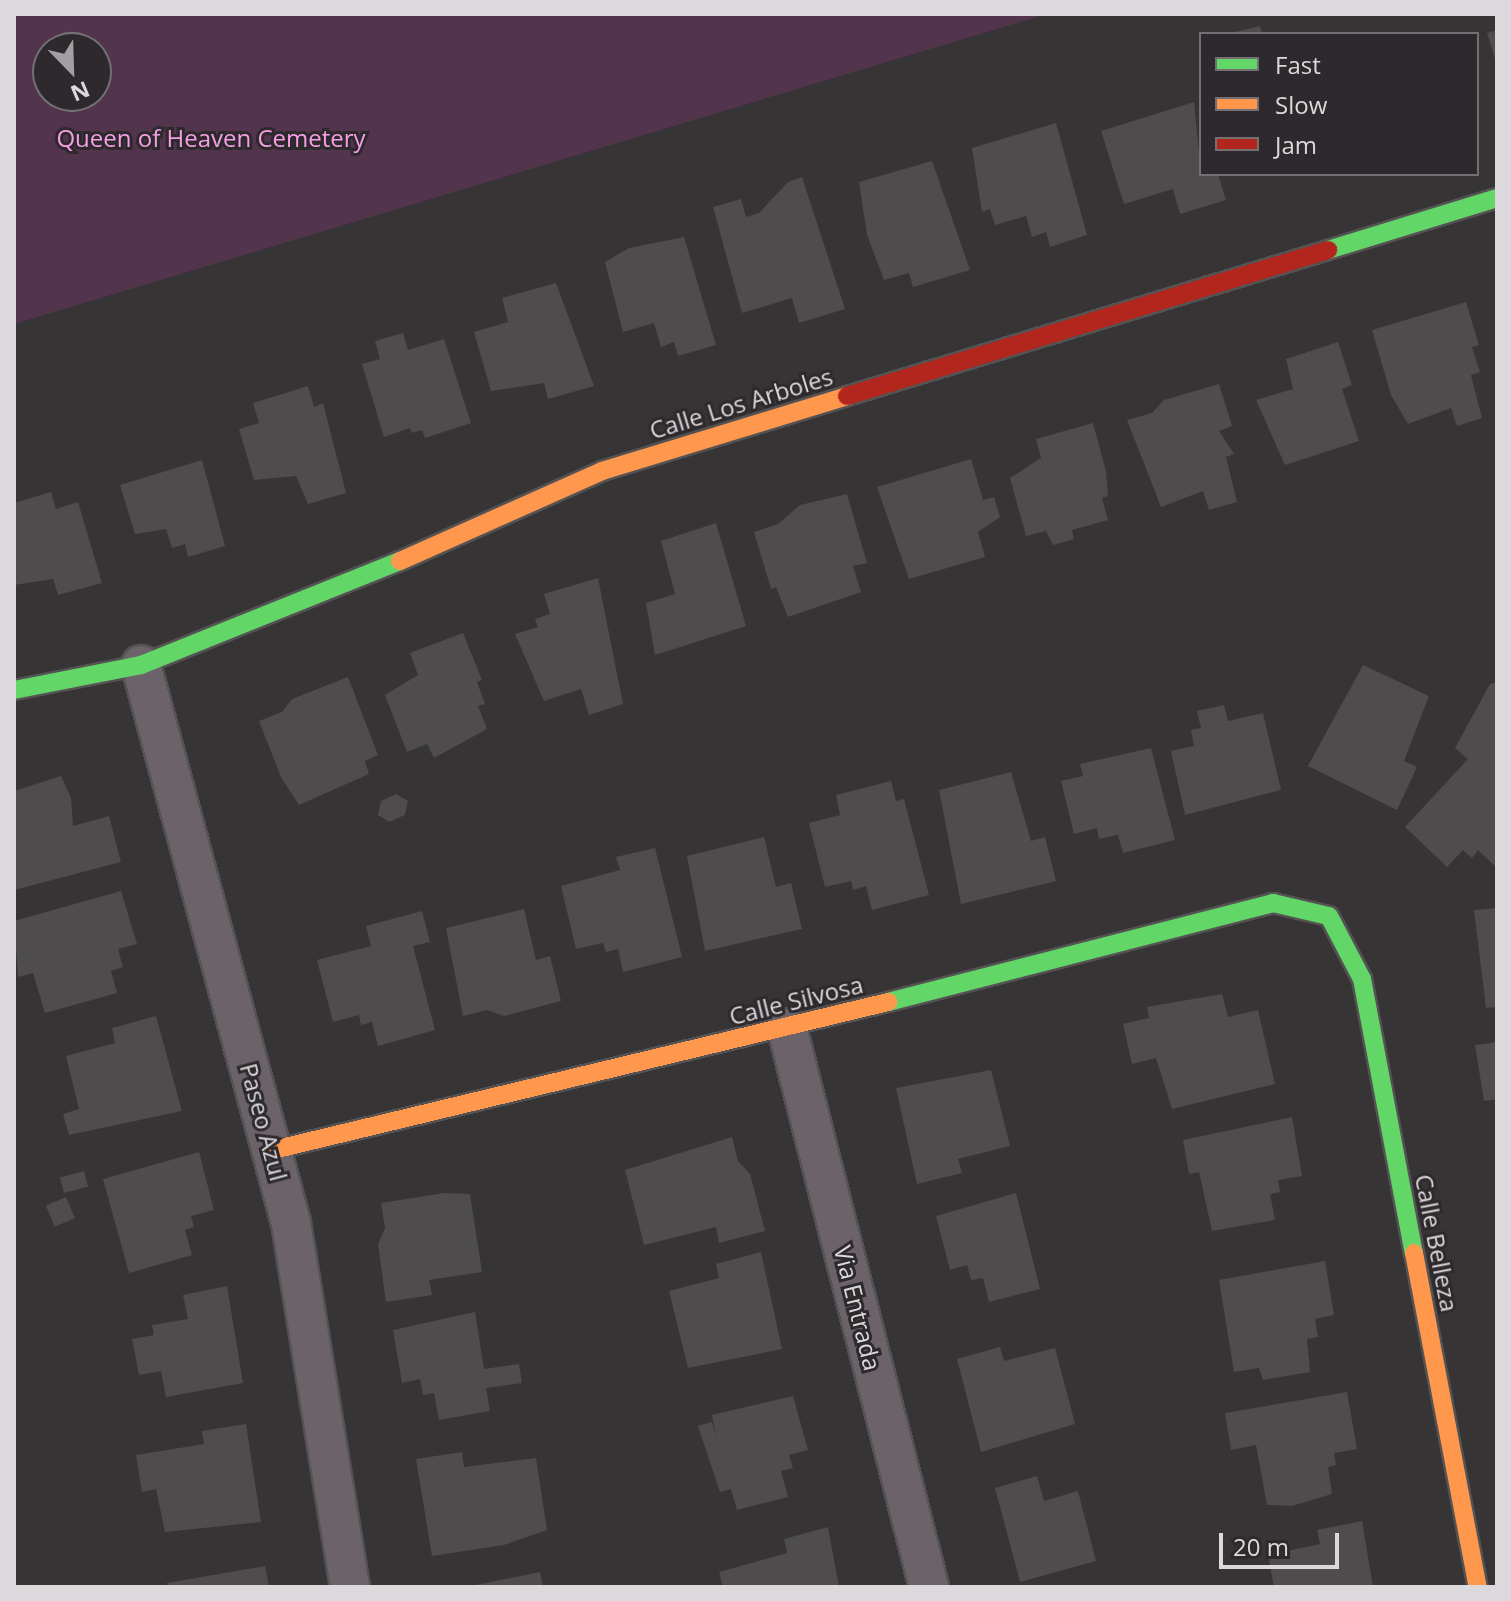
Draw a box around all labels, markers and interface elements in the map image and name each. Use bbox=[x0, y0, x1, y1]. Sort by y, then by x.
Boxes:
north arrow bbox=[32, 32, 112, 112]
legend bbox=[1199, 32, 1479, 176]
text: Fast bbox=[1275, 48, 1321, 81]
text: N bbox=[67, 75, 95, 110]
text: Slow bbox=[1275, 88, 1327, 121]
park label: Queen of Heaven Cemetery bbox=[56, 124, 366, 152]
text: Jam bbox=[1275, 128, 1317, 161]
street label: Calle Los Arboles bbox=[646, 361, 836, 445]
street label: Calle Silvosa bbox=[726, 969, 866, 1031]
street label: Paseo Azul bbox=[234, 1060, 294, 1184]
street label: Calle Belleza bbox=[1410, 1172, 1464, 1314]
street label: Via Entrada bbox=[829, 1243, 887, 1373]
scale bar bbox=[1223, 1517, 1343, 1567]
text: 20 m bbox=[1233, 1530, 1289, 1563]

